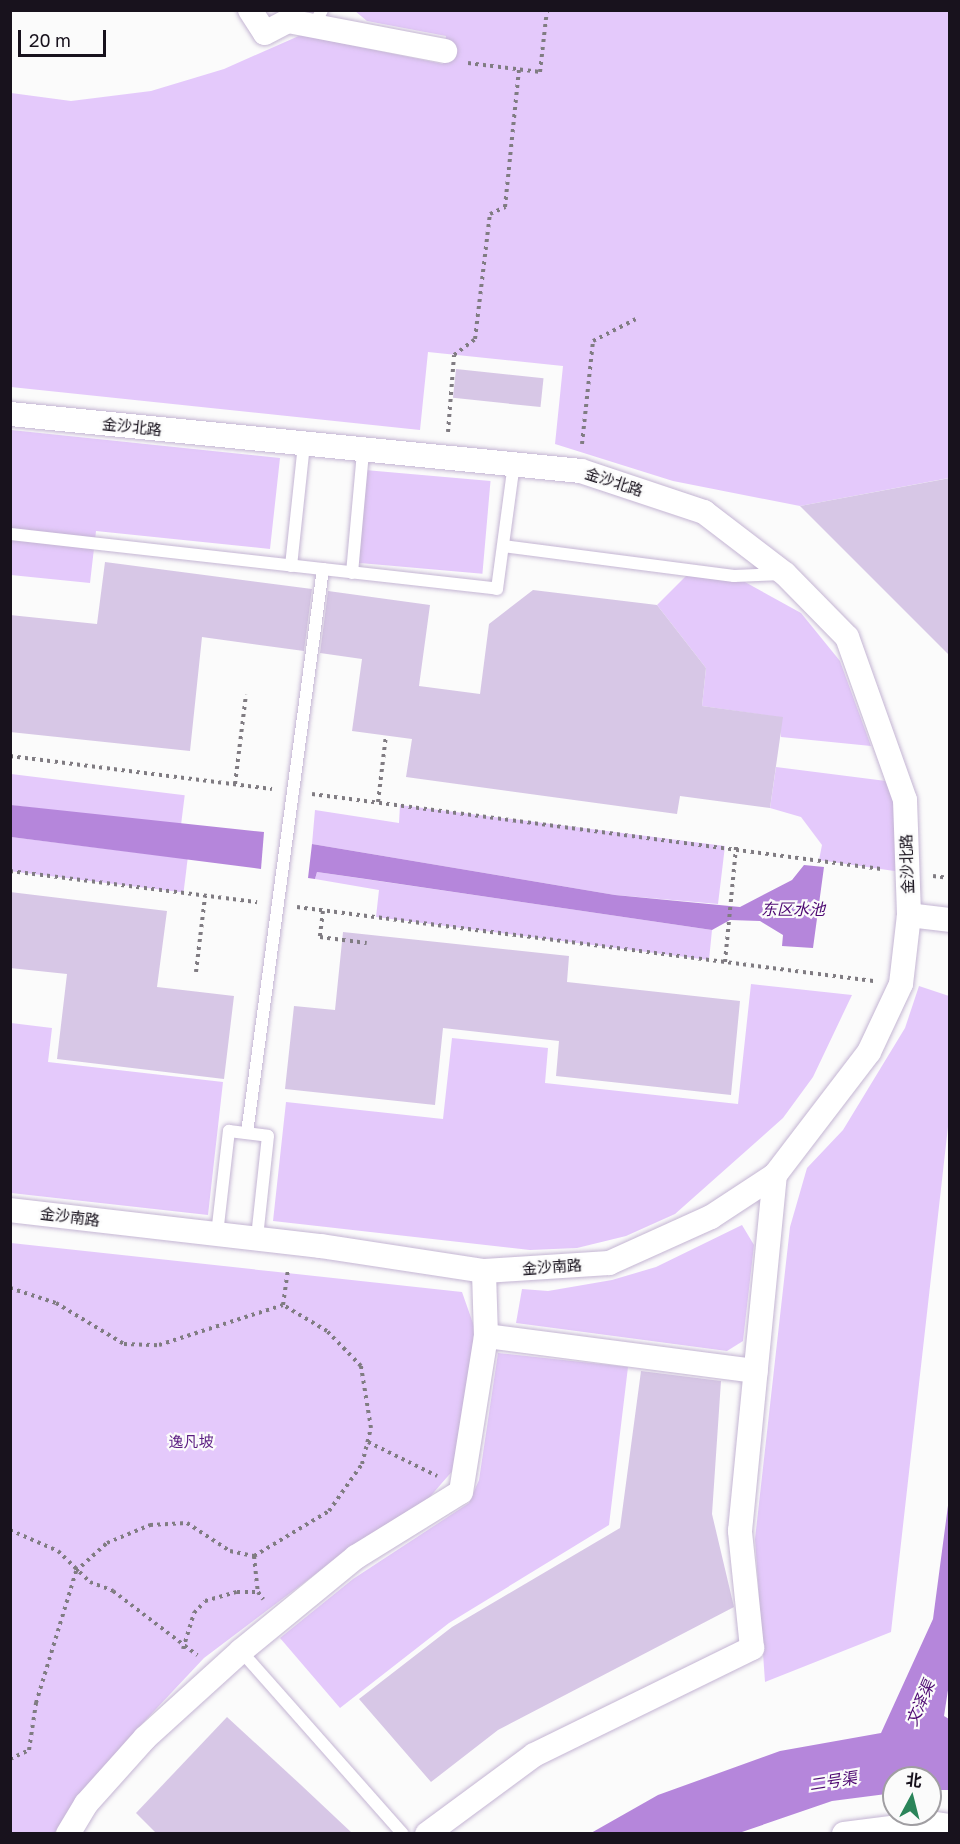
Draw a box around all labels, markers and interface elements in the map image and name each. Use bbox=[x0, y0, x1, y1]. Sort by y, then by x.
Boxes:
scale bar bbox=[21, 18, 110, 56]
text: 20 m bbox=[29, 29, 71, 51]
street label: 金沙北路 bbox=[101, 415, 163, 439]
street label: 金沙北路 bbox=[583, 464, 645, 500]
street label: 金沙北路 bbox=[897, 834, 917, 894]
water label: 东区水池 bbox=[761, 899, 825, 919]
street label: 金沙南路 bbox=[39, 1204, 101, 1230]
street label: 金沙南路 bbox=[521, 1256, 583, 1278]
park label: 逸凡坡 bbox=[169, 1433, 213, 1451]
water label: 文泽渠 bbox=[902, 1677, 938, 1729]
north arrow bbox=[882, 1766, 942, 1826]
water label: 二号渠 bbox=[808, 1768, 858, 1794]
text: 北 bbox=[905, 1769, 923, 1791]

